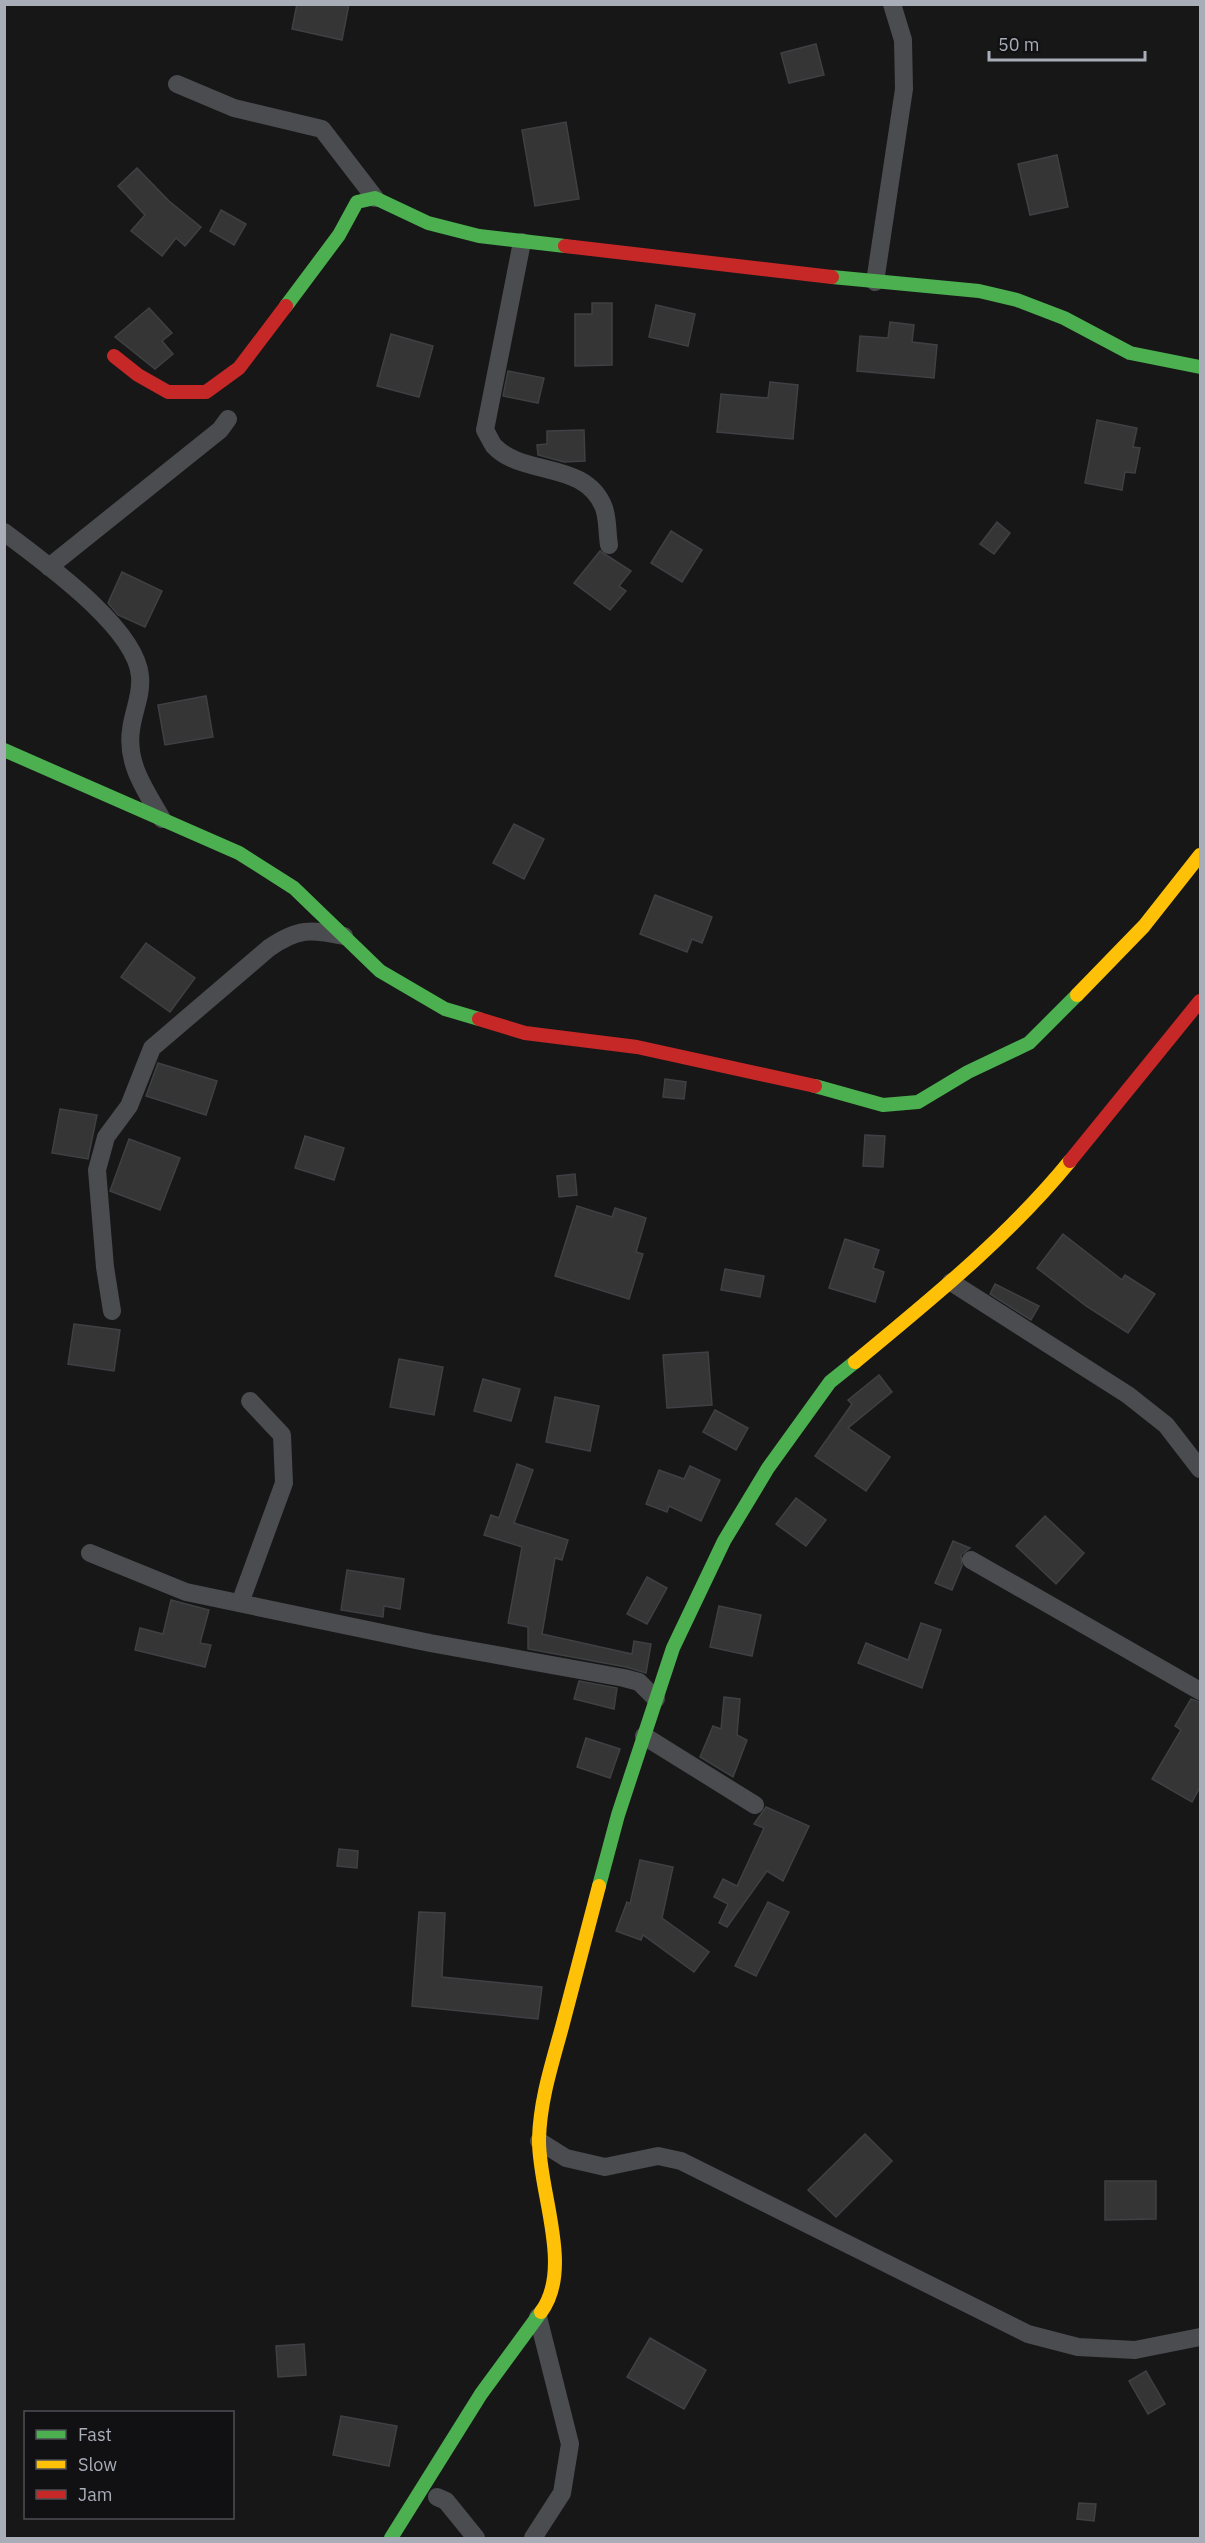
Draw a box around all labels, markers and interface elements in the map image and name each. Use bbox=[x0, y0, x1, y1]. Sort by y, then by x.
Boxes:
scale bar bbox=[989, 24, 1145, 62]
text: 50 m bbox=[998, 33, 1040, 56]
legend bbox=[24, 2411, 234, 2519]
text: Fast bbox=[78, 2423, 112, 2446]
text: Slow bbox=[78, 2453, 117, 2476]
text: Jam bbox=[78, 2483, 113, 2506]

